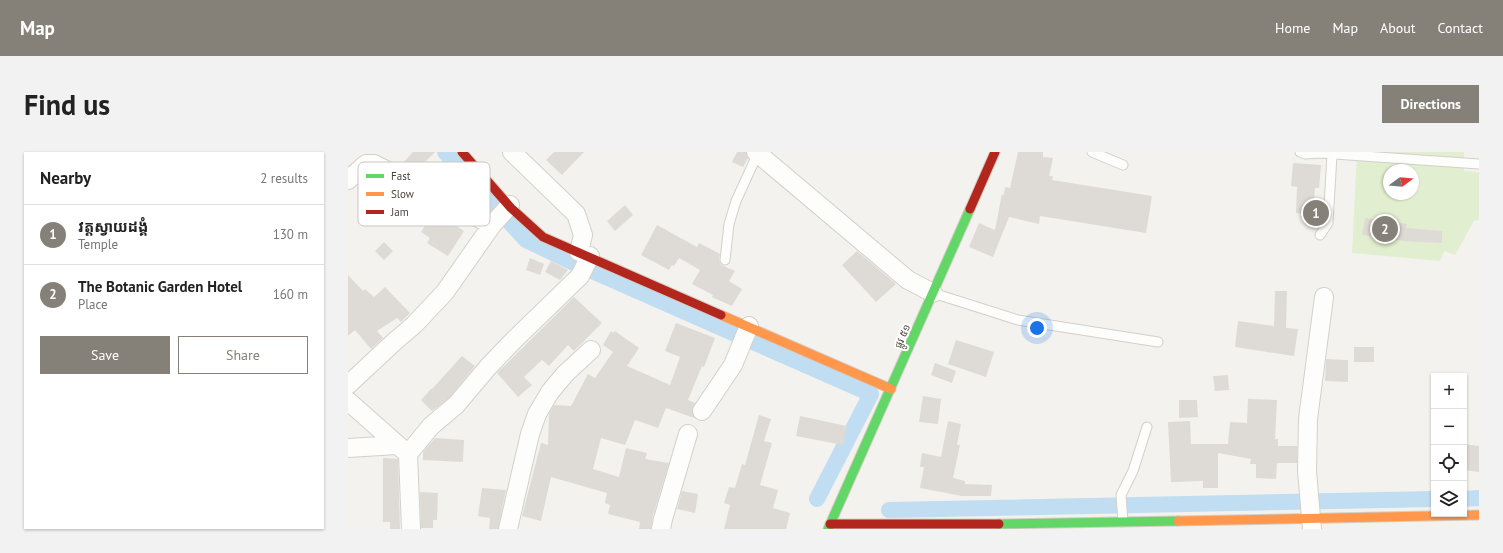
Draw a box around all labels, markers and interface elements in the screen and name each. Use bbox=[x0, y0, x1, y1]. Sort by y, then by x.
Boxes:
text: Map bbox=[20, 16, 55, 40]
text: Home bbox=[1275, 19, 1310, 37]
text: Map bbox=[1332, 19, 1358, 37]
text: About bbox=[1380, 19, 1416, 37]
text: Contact bbox=[1438, 19, 1483, 37]
button: Directions bbox=[1382, 85, 1479, 123]
text: Find us bbox=[24, 86, 110, 123]
legend bbox=[358, 162, 490, 226]
north arrow bbox=[1383, 164, 1419, 200]
text: Nearby bbox=[40, 167, 91, 189]
text: Fast bbox=[391, 169, 411, 183]
text: 2 results bbox=[260, 170, 308, 187]
text: Slow bbox=[391, 187, 414, 201]
pin: 1 bbox=[1303, 198, 1329, 228]
text: Jam bbox=[390, 205, 409, 219]
pin: 2 bbox=[1372, 214, 1398, 244]
text: វត្តស្វាយដង្គំ bbox=[78, 217, 148, 236]
text: 1 bbox=[49, 226, 57, 243]
text: 130 m bbox=[273, 226, 308, 243]
text: Temple bbox=[78, 236, 118, 253]
text: The Botanic Garden Hotel bbox=[78, 277, 242, 296]
text: 2 bbox=[49, 286, 57, 303]
text: 160 m bbox=[273, 286, 308, 303]
text: Place bbox=[78, 296, 108, 313]
your location bbox=[1027, 318, 1047, 338]
street label: ផ្លូវ ៥១ bbox=[892, 322, 916, 351]
button: Save bbox=[40, 336, 170, 374]
button: Share bbox=[178, 336, 308, 374]
map controls bbox=[1431, 373, 1467, 517]
button: + bbox=[1431, 373, 1467, 409]
button: − bbox=[1431, 409, 1467, 445]
button: locate bbox=[1431, 445, 1467, 481]
button: layers bbox=[1431, 481, 1467, 517]

